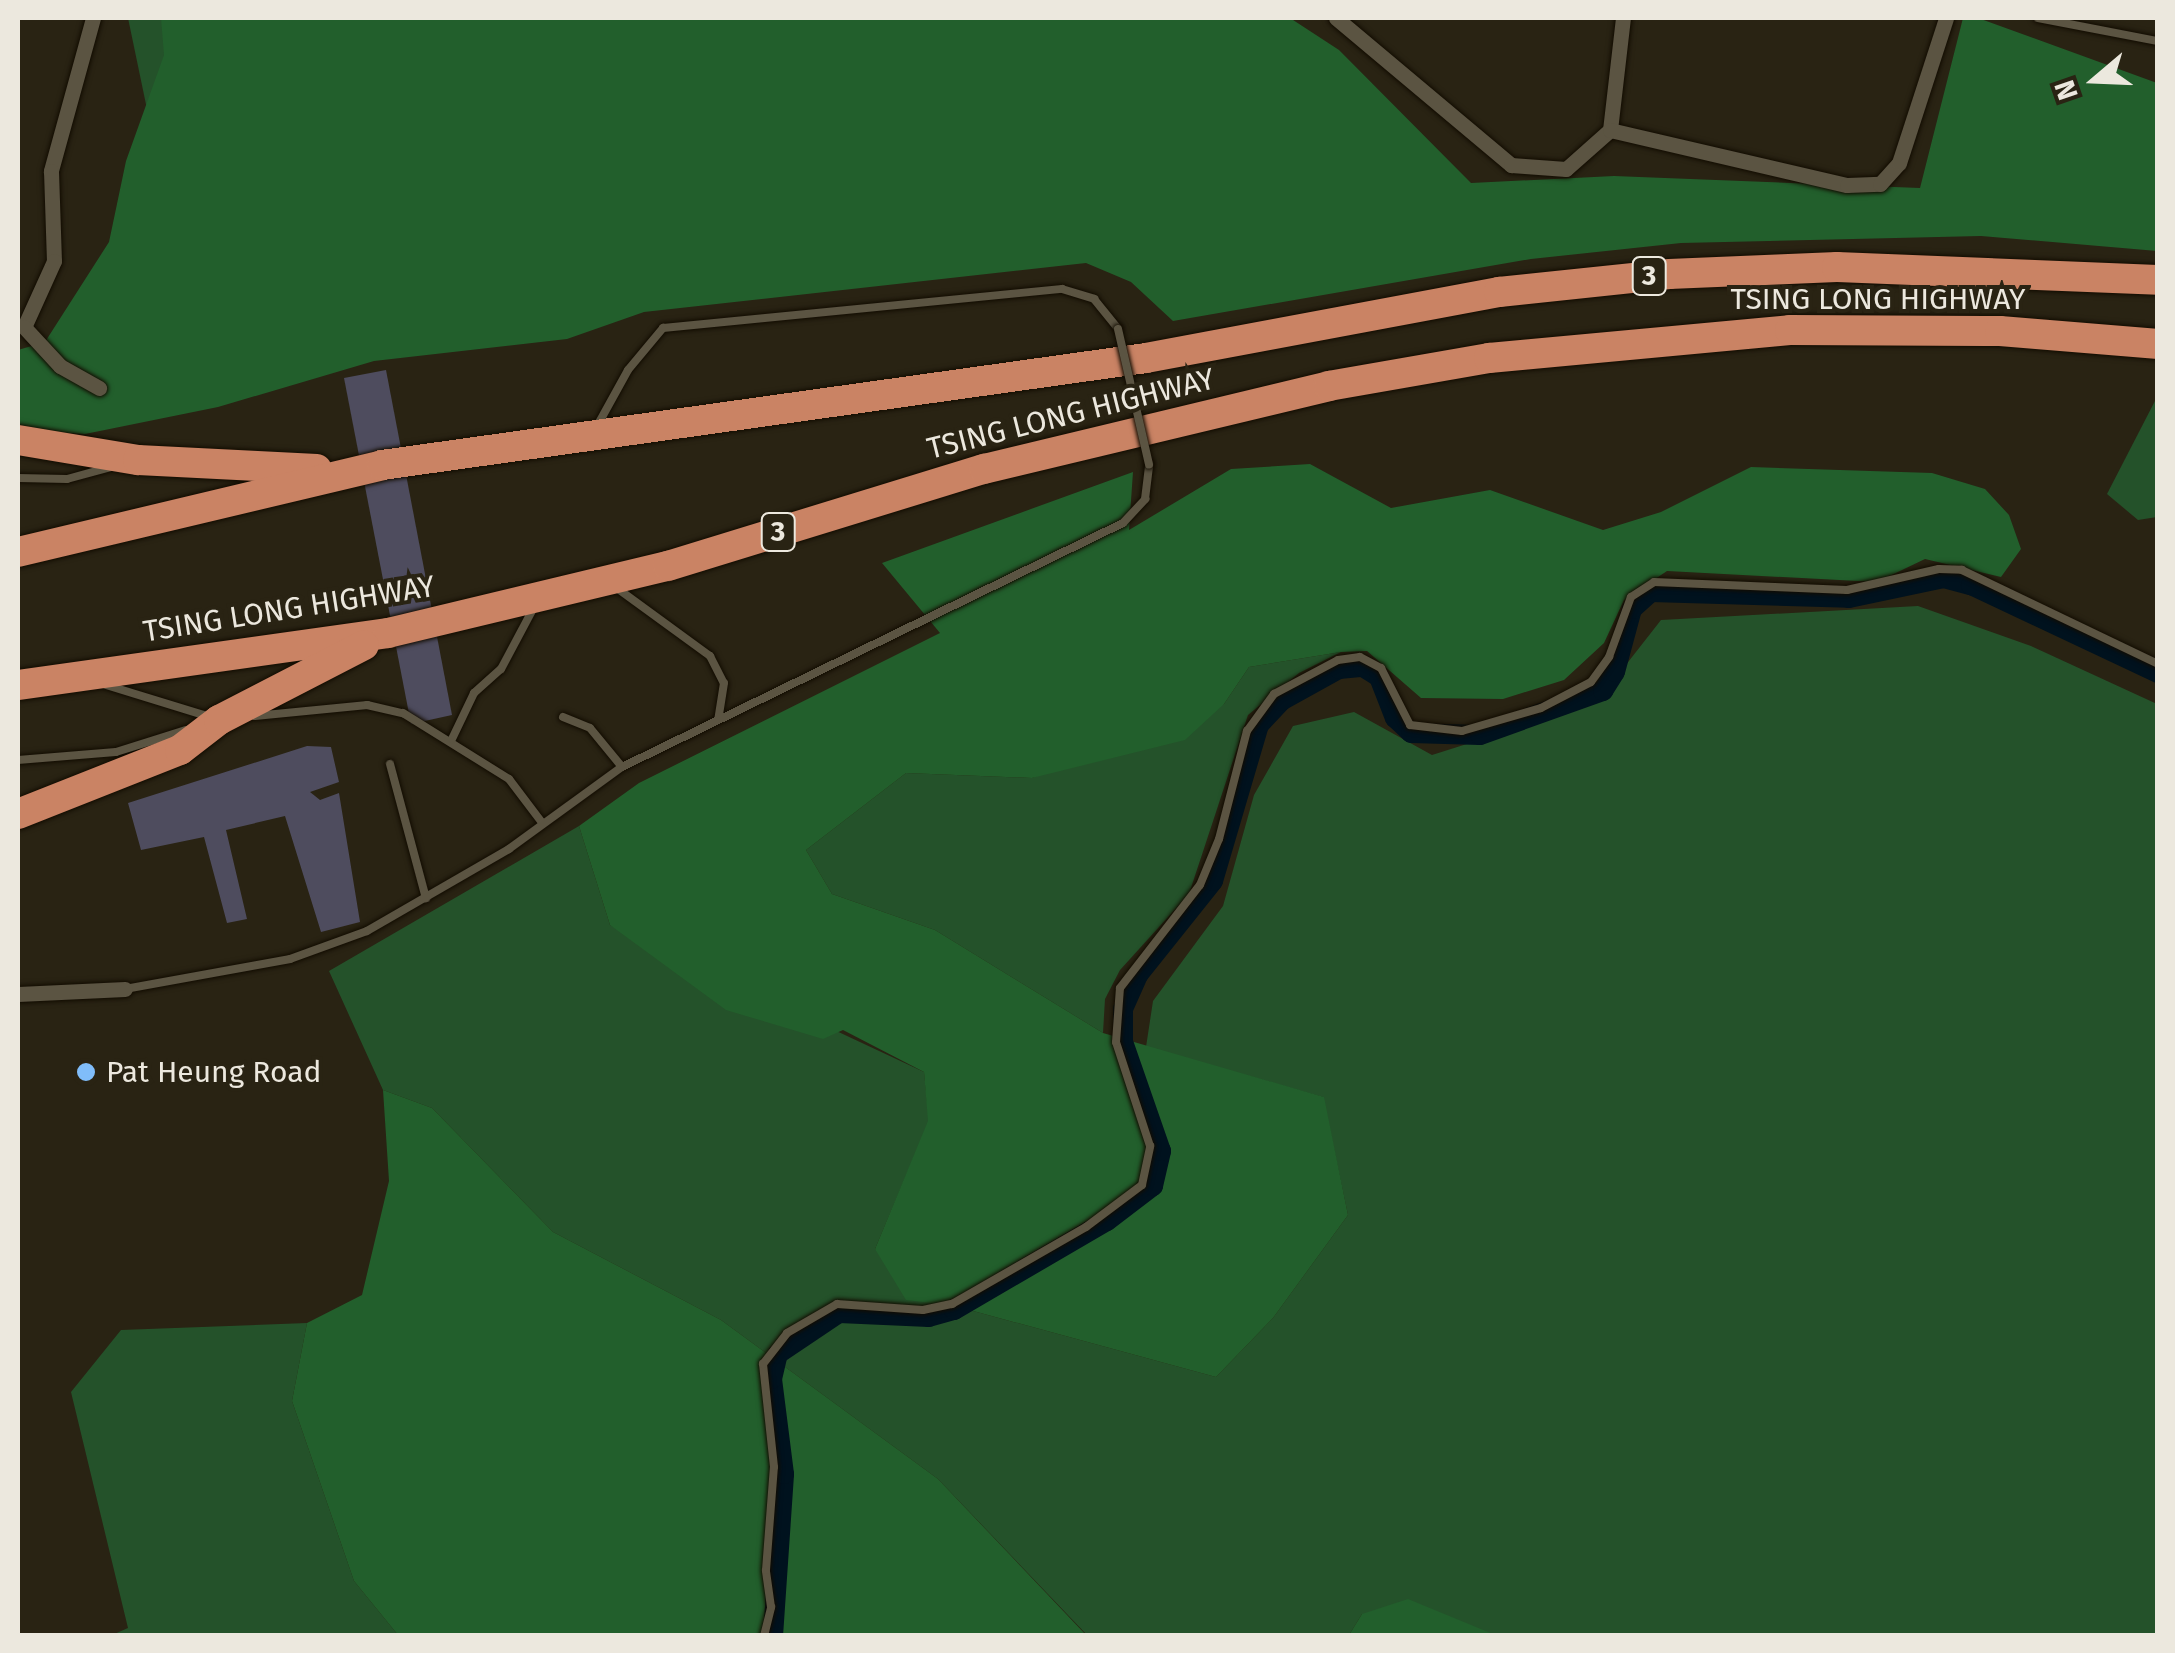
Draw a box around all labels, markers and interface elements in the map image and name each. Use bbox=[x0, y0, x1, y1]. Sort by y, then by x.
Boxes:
north arrow bbox=[2045, 30, 2145, 130]
text: N bbox=[2048, 76, 2085, 104]
road number: 3 bbox=[1632, 253, 1666, 299]
street label: TSING LONG HIGHWAY bbox=[1731, 281, 2025, 317]
street label: TSING LONG HIGHWAY bbox=[924, 361, 1218, 467]
road number: 3 bbox=[760, 509, 796, 555]
street label: TSING LONG HIGHWAY bbox=[141, 568, 437, 650]
place label: Pat Heung Road bbox=[106, 1054, 321, 1090]
marker: Pat Heung Road bbox=[75, 1061, 97, 1083]

